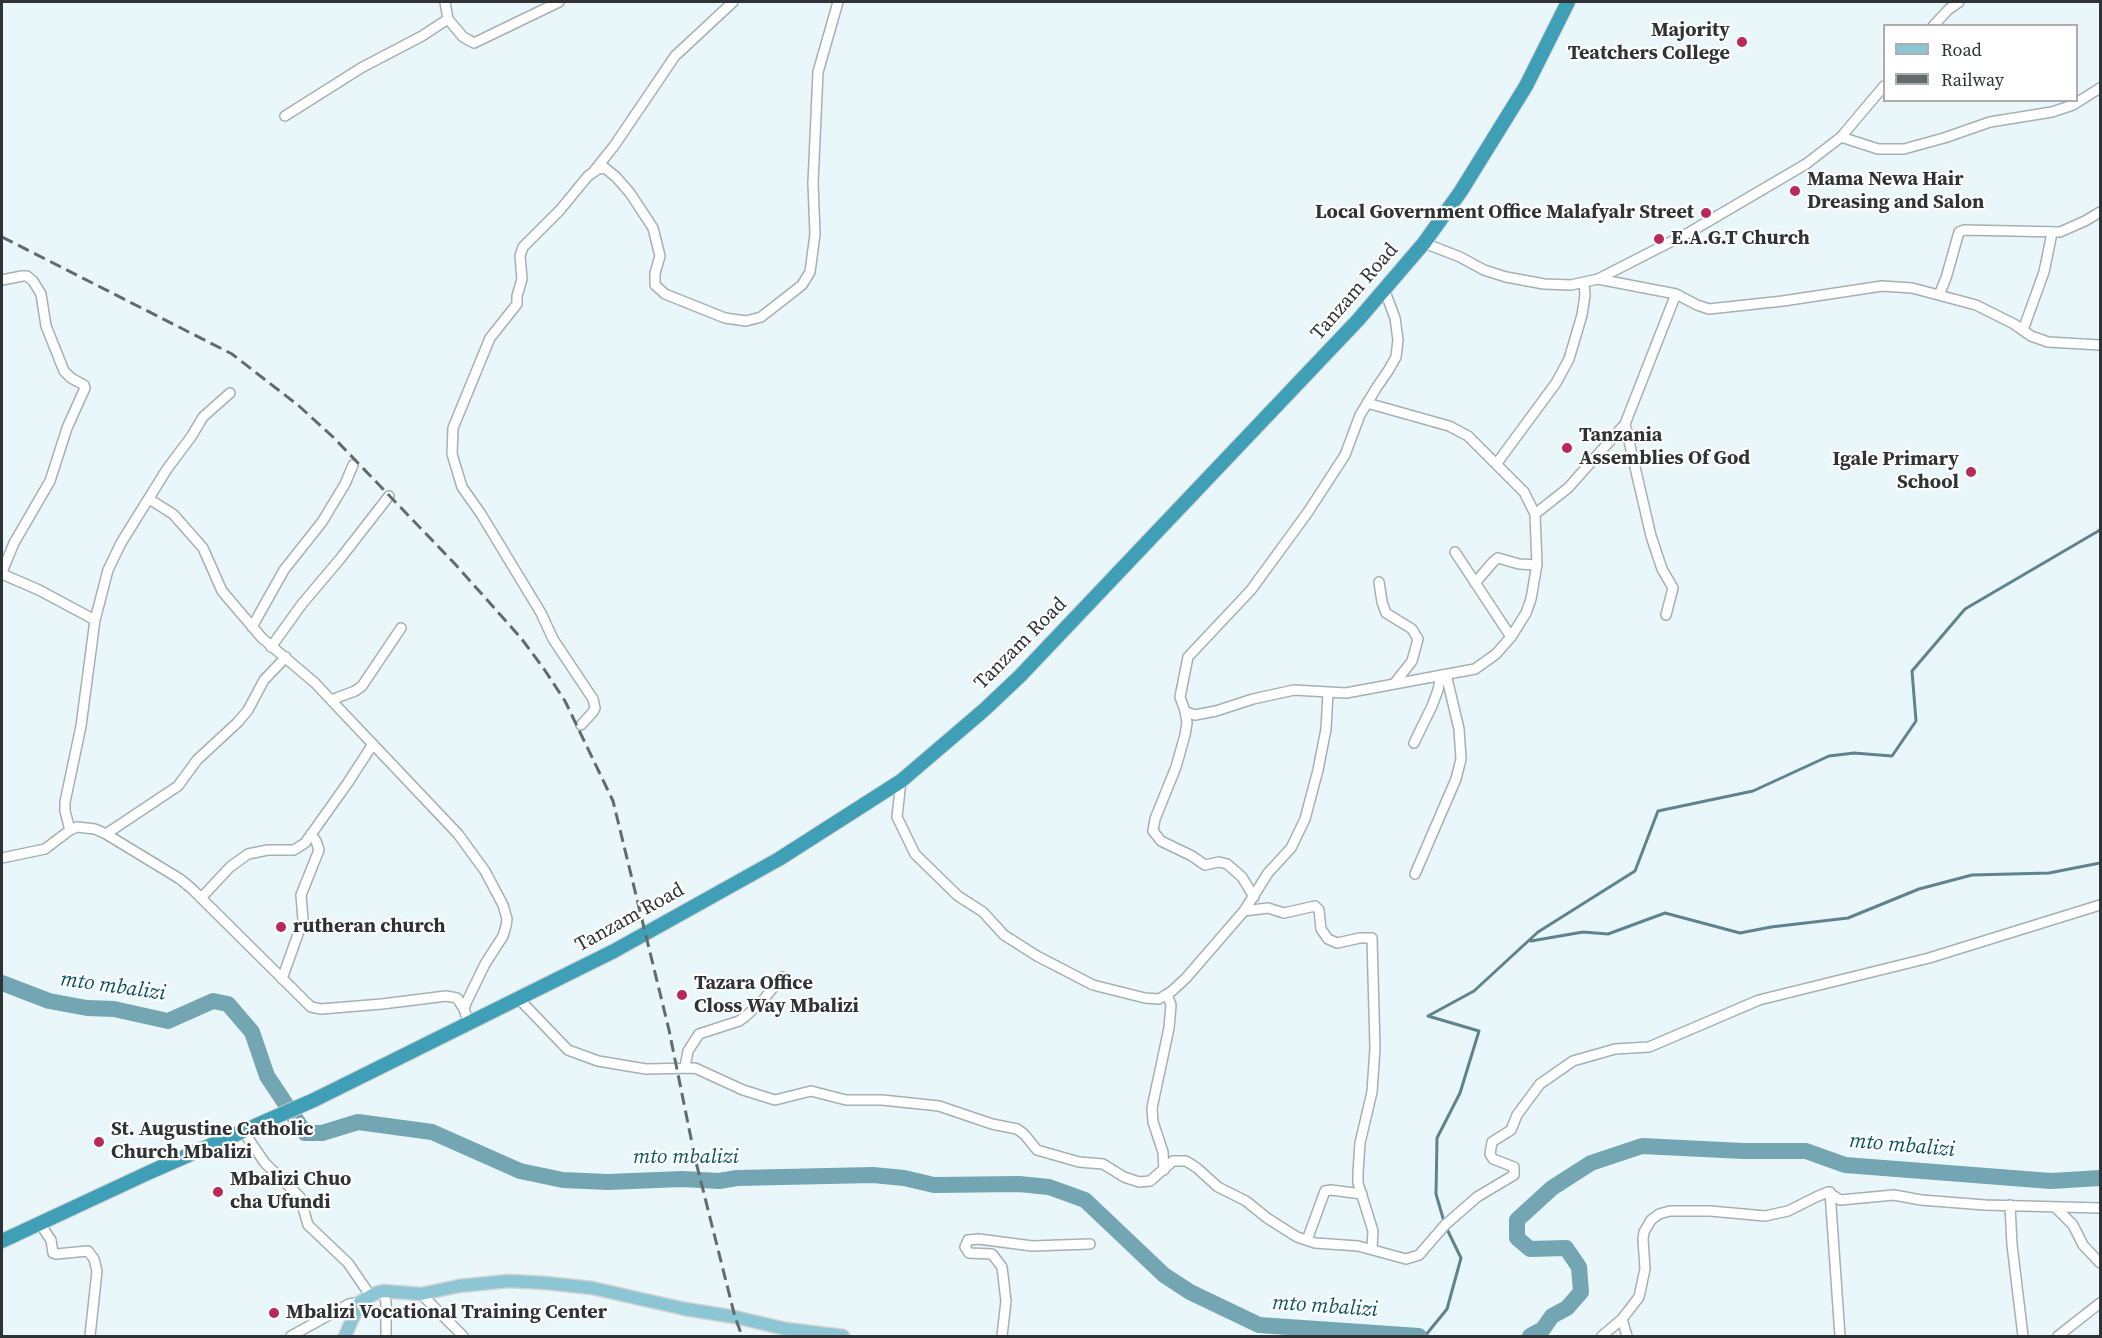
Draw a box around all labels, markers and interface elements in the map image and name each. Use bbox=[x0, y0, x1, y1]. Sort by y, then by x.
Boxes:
place label: Majority Teatchers College bbox=[1568, 19, 1730, 66]
legend bbox=[1883, 24, 2078, 102]
marker: Majority Teatchers College bbox=[1735, 35, 1749, 49]
text: Road bbox=[1941, 37, 1982, 62]
text: Railway bbox=[1941, 67, 2004, 92]
place label: Mama Newa Hair Dreasing and Salon bbox=[1807, 168, 1984, 215]
marker: Mama Newa Hair Dreasing and Salon bbox=[1788, 184, 1802, 198]
place label: Local Government Office Malafyalr Street bbox=[1315, 201, 1694, 225]
marker: Local Government Office Malafyalr Street bbox=[1699, 206, 1713, 220]
place label: E.A.G.T Church bbox=[1671, 227, 1810, 251]
marker: E.A.G.T Church bbox=[1652, 232, 1666, 246]
street label: Tanzam Road bbox=[1306, 239, 1404, 345]
place label: Tanzania Assemblies Of God bbox=[1579, 424, 1750, 471]
marker: Tanzania Assemblies Of God bbox=[1560, 441, 1574, 455]
place label: Igale Primary School bbox=[1832, 448, 1959, 495]
marker: Igale Primary School bbox=[1964, 465, 1978, 479]
street label: Tanzam Road bbox=[970, 593, 1072, 695]
street label: Tanzam Road bbox=[571, 878, 689, 958]
place label: rutheran church bbox=[293, 915, 446, 939]
marker: rutheran church bbox=[274, 920, 288, 934]
water label: mto mbalizi bbox=[59, 967, 167, 1007]
place label: Tazara Office Closs Way Mbalizi bbox=[694, 972, 859, 1019]
marker: Tazara Office Closs Way Mbalizi bbox=[675, 988, 689, 1002]
place label: St. Augustine Catholic Church Mbalizi bbox=[111, 1118, 314, 1165]
water label: mto mbalizi bbox=[1848, 1129, 1956, 1163]
marker: St. Augustine Catholic Church Mbalizi bbox=[92, 1135, 106, 1149]
water label: mto mbalizi bbox=[633, 1145, 739, 1171]
place label: Mbalizi Chuo cha Ufundi bbox=[230, 1168, 351, 1215]
marker: Mbalizi Chuo cha Ufundi bbox=[211, 1185, 225, 1199]
water label: mto mbalizi bbox=[1271, 1291, 1379, 1323]
place label: Mbalizi Vocational Training Center bbox=[286, 1301, 607, 1325]
marker: Mbalizi Vocational Training Center bbox=[267, 1306, 281, 1320]

